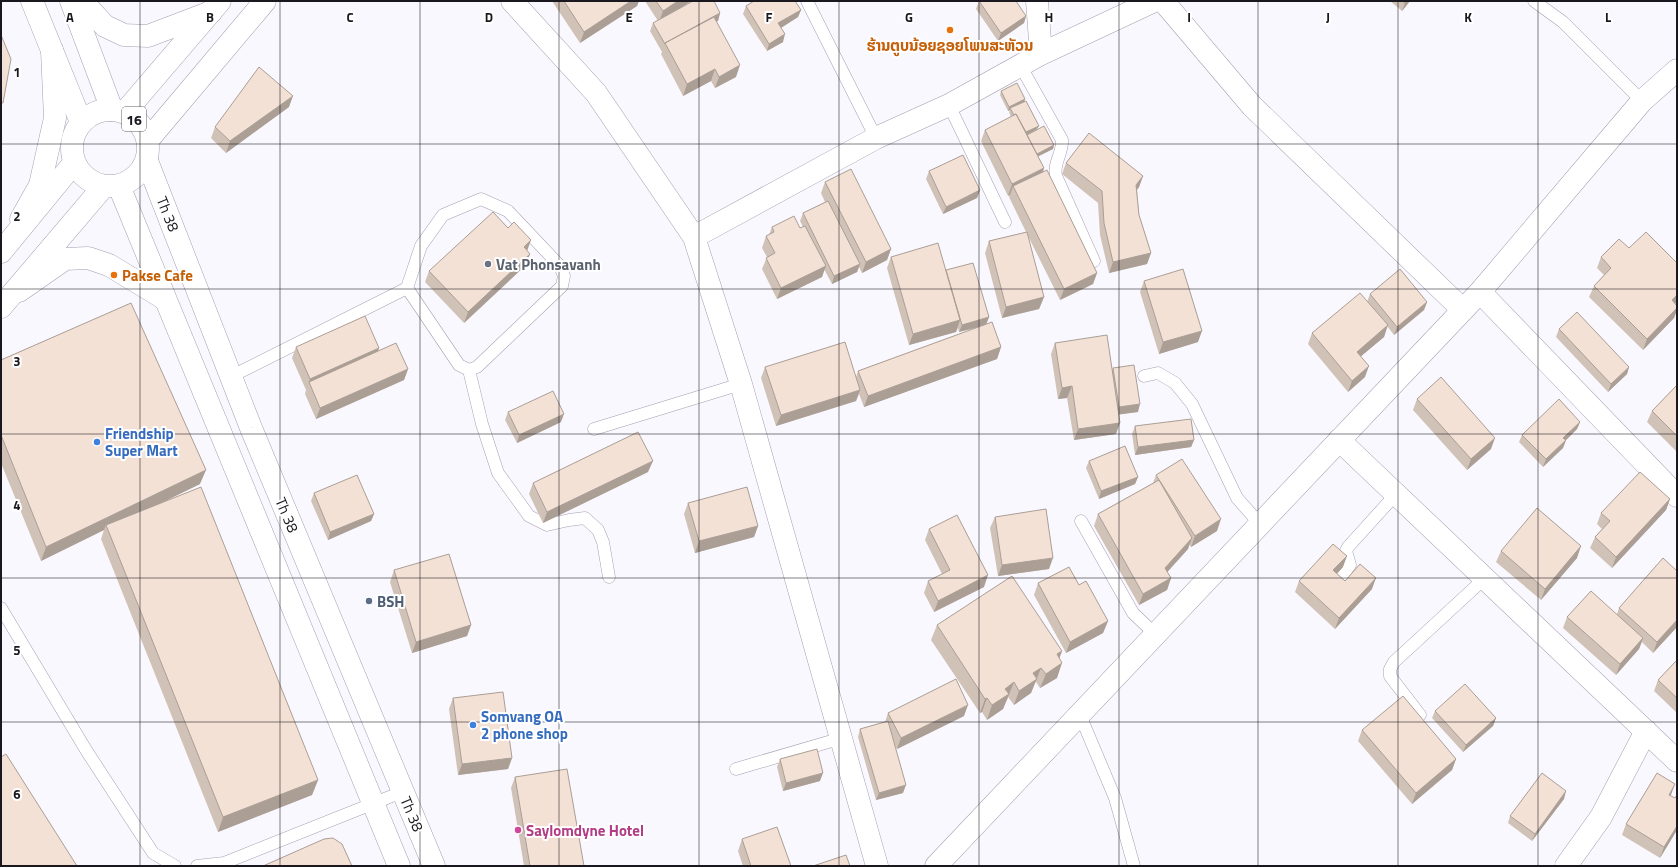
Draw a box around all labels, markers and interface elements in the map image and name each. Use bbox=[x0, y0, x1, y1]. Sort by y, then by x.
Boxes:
text: A bbox=[66, 7, 74, 27]
text: B bbox=[206, 7, 214, 27]
text: C bbox=[346, 7, 354, 27]
text: D bbox=[485, 7, 493, 27]
text: E bbox=[625, 7, 633, 27]
text: F bbox=[766, 7, 773, 27]
text: G bbox=[905, 7, 913, 27]
text: H bbox=[1045, 7, 1053, 27]
text: I bbox=[1187, 7, 1191, 27]
text: J bbox=[1326, 7, 1330, 27]
text: K bbox=[1464, 7, 1472, 27]
text: L bbox=[1605, 7, 1611, 27]
marker: ຮ້ານຕູບນ້ອຍຊອຍໂພນສະຫັວນ bbox=[945, 25, 955, 35]
place label: ຮ້ານຕູບນ້ອຍຊອຍໂພນສະຫັວນ bbox=[867, 34, 1033, 57]
text: 1 bbox=[13, 62, 21, 82]
road number: 16 bbox=[122, 107, 146, 131]
street label: Th 38 bbox=[151, 193, 185, 235]
text: 2 bbox=[13, 206, 21, 226]
place label: Vat Phonsavanh bbox=[496, 253, 601, 276]
marker: Vat Phonsavanh bbox=[483, 259, 493, 269]
place label: Pakse Cafe bbox=[122, 264, 193, 287]
marker: Pakse Cafe bbox=[109, 270, 119, 280]
text: 3 bbox=[13, 351, 21, 371]
place label: Friendship Super Mart bbox=[105, 422, 178, 462]
marker: Friendship Super Mart bbox=[92, 437, 102, 447]
street label: Th 38 bbox=[269, 494, 305, 536]
text: 4 bbox=[13, 495, 21, 515]
place label: BSH bbox=[377, 590, 404, 613]
marker: BSH bbox=[364, 596, 374, 606]
text: 5 bbox=[13, 640, 21, 660]
place label: Somvang OA 2 phone shop bbox=[481, 705, 568, 745]
marker: Somvang OA 2 phone shop bbox=[468, 720, 478, 730]
text: 6 bbox=[13, 784, 21, 804]
street label: Th 38 bbox=[394, 793, 430, 835]
place label: Saylomdyne Hotel bbox=[526, 819, 644, 842]
marker: Saylomdyne Hotel bbox=[513, 825, 523, 835]

